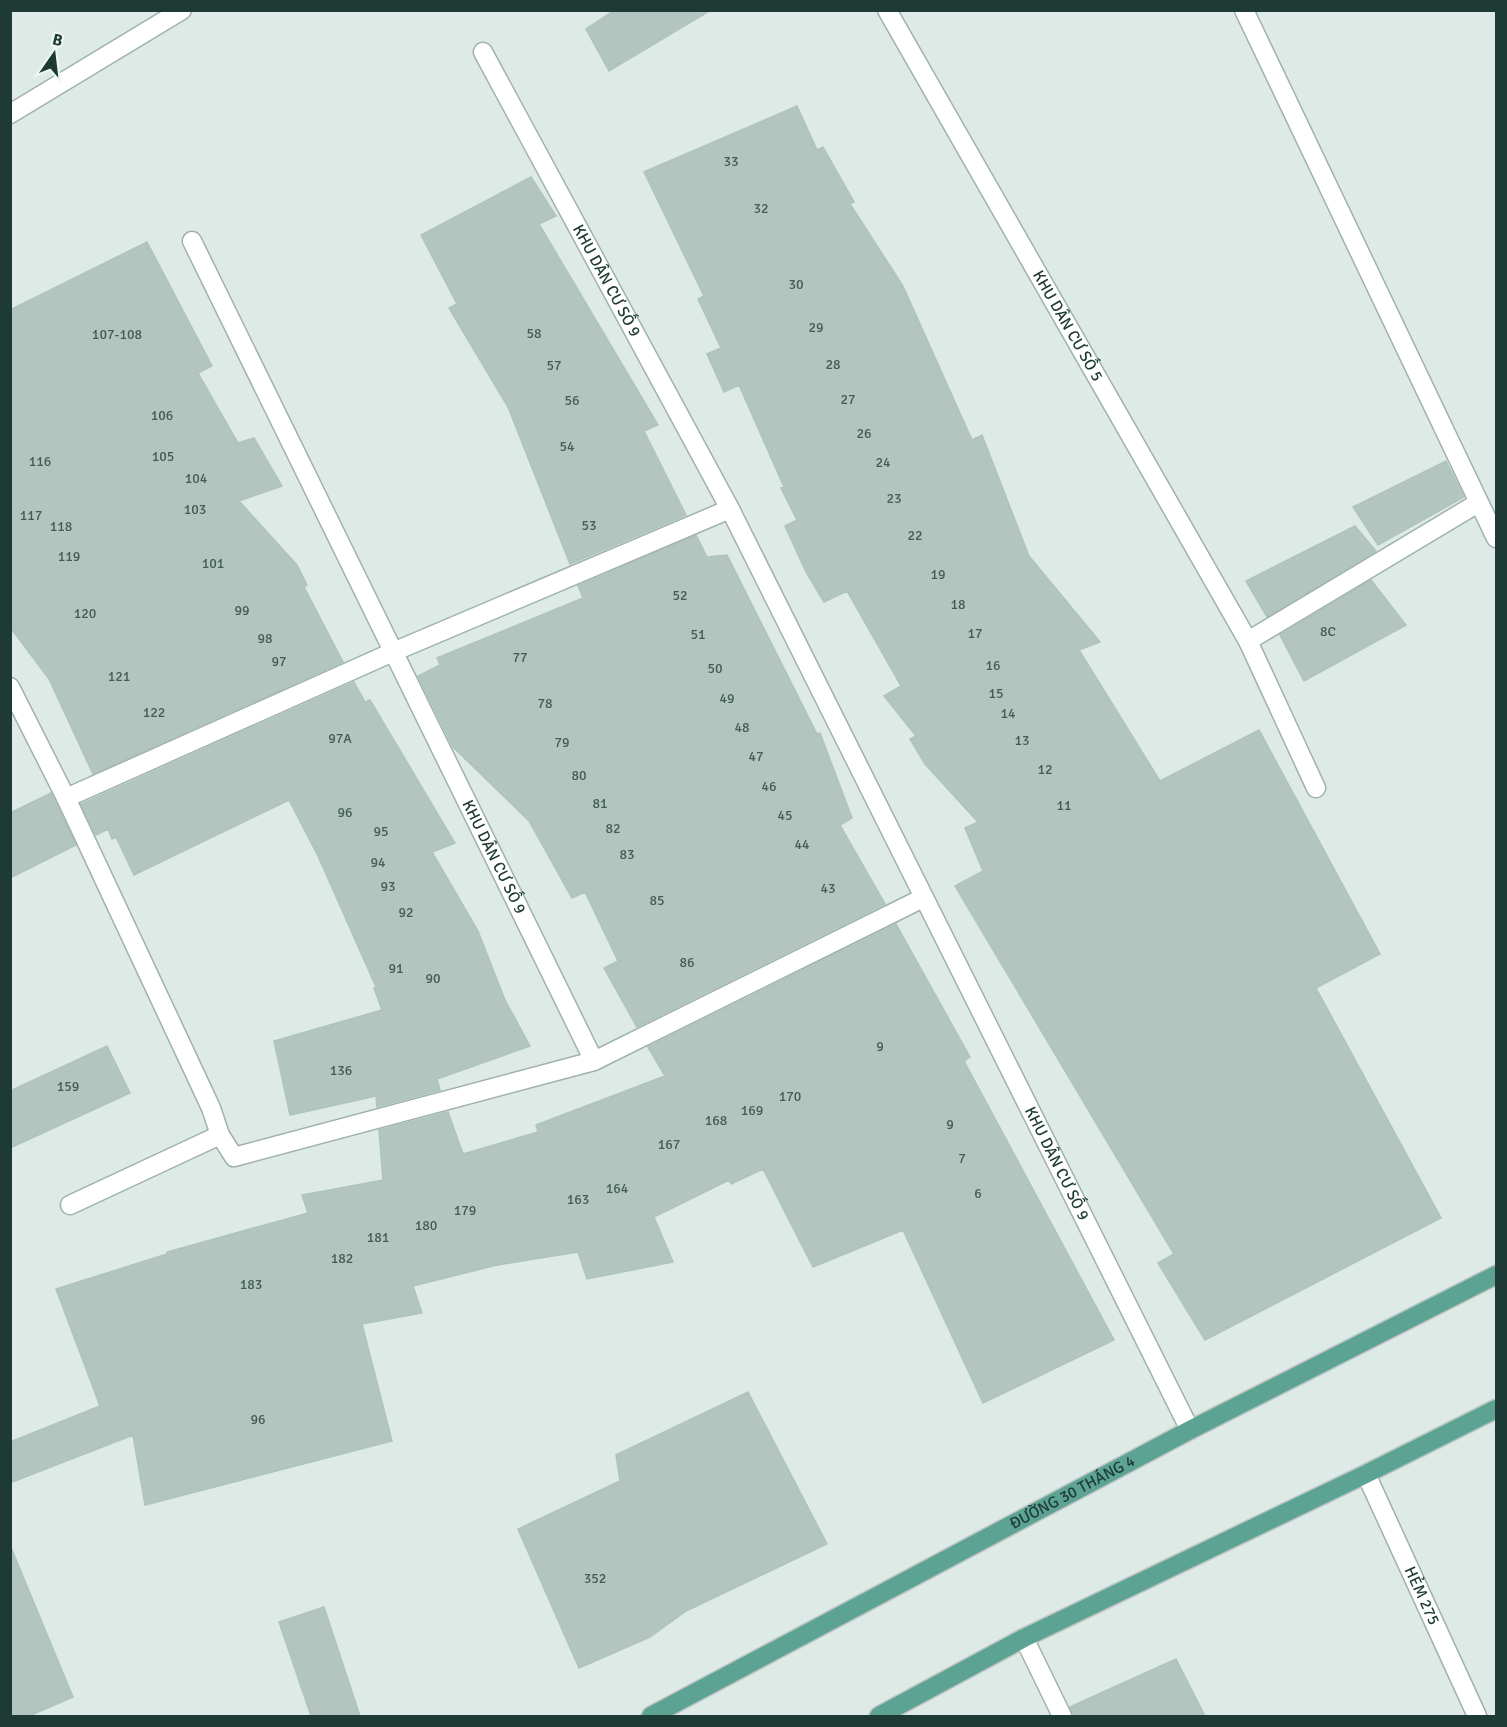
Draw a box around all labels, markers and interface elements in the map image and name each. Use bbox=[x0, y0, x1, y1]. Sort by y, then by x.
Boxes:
north arrow bbox=[24, 24, 84, 84]
text: B bbox=[50, 30, 65, 51]
house number: 33 bbox=[723, 153, 739, 170]
house number: 32 bbox=[753, 200, 769, 217]
street label: KHU DÂN CƯ SỐ 9 bbox=[568, 221, 645, 340]
street label: KHU DÂN CƯ SỐ 5 bbox=[1028, 267, 1107, 385]
house number: 30 bbox=[788, 276, 804, 293]
house number: 29 bbox=[808, 319, 824, 336]
house number: 58 bbox=[526, 325, 542, 342]
house number: 107-108 bbox=[92, 326, 142, 343]
house number: 28 bbox=[825, 356, 841, 373]
house number: 57 bbox=[546, 357, 562, 374]
house number: 27 bbox=[840, 391, 856, 408]
house number: 56 bbox=[564, 392, 580, 409]
house number: 106 bbox=[151, 407, 173, 424]
house number: 26 bbox=[856, 425, 872, 442]
house number: 54 bbox=[559, 438, 575, 455]
house number: 105 bbox=[152, 448, 174, 465]
house number: 116 bbox=[29, 453, 51, 470]
house number: 24 bbox=[875, 454, 891, 471]
house number: 104 bbox=[185, 470, 208, 487]
house number: 23 bbox=[886, 490, 902, 507]
house number: 103 bbox=[184, 501, 206, 518]
house number: 117 bbox=[20, 507, 42, 524]
house number: 53 bbox=[581, 517, 597, 534]
house number: 118 bbox=[50, 518, 72, 535]
house number: 22 bbox=[907, 527, 923, 544]
house number: 119 bbox=[58, 548, 80, 565]
house number: 101 bbox=[202, 555, 224, 572]
house number: 19 bbox=[930, 566, 946, 583]
house number: 52 bbox=[672, 587, 688, 604]
house number: 18 bbox=[950, 596, 966, 613]
house number: 99 bbox=[234, 602, 250, 619]
house number: 120 bbox=[74, 605, 96, 622]
house number: 8C bbox=[1320, 623, 1336, 640]
house number: 17 bbox=[967, 625, 983, 642]
house number: 51 bbox=[690, 626, 706, 643]
house number: 98 bbox=[257, 630, 273, 647]
house number: 77 bbox=[512, 649, 528, 666]
house number: 97 bbox=[271, 653, 287, 670]
house number: 16 bbox=[985, 657, 1001, 674]
house number: 50 bbox=[707, 660, 723, 677]
house number: 121 bbox=[108, 668, 130, 685]
house number: 15 bbox=[988, 685, 1004, 702]
house number: 49 bbox=[719, 690, 735, 707]
house number: 78 bbox=[537, 695, 553, 712]
house number: 122 bbox=[143, 704, 165, 721]
house number: 14 bbox=[1000, 705, 1016, 722]
house number: 48 bbox=[734, 719, 750, 736]
house number: 97A bbox=[328, 730, 352, 747]
house number: 13 bbox=[1014, 732, 1030, 749]
house number: 79 bbox=[554, 734, 570, 751]
house number: 47 bbox=[748, 748, 764, 765]
house number: 12 bbox=[1037, 761, 1053, 778]
house number: 80 bbox=[571, 767, 587, 784]
house number: 46 bbox=[761, 778, 777, 795]
house number: 81 bbox=[592, 795, 608, 812]
street label: KHU DÂN CƯ SỐ 9 bbox=[458, 797, 530, 917]
house number: 11 bbox=[1056, 797, 1072, 814]
house number: 96 bbox=[337, 804, 353, 821]
house number: 45 bbox=[777, 807, 793, 824]
house number: 82 bbox=[605, 820, 621, 837]
house number: 95 bbox=[373, 823, 389, 840]
house number: 44 bbox=[794, 836, 810, 853]
house number: 83 bbox=[619, 846, 635, 863]
house number: 94 bbox=[370, 854, 386, 871]
house number: 93 bbox=[380, 878, 396, 895]
house number: 43 bbox=[820, 880, 836, 897]
house number: 85 bbox=[649, 892, 665, 909]
house number: 92 bbox=[398, 904, 414, 921]
house number: 86 bbox=[679, 954, 695, 971]
house number: 91 bbox=[388, 960, 404, 977]
house number: 90 bbox=[425, 970, 441, 987]
house number: 9 bbox=[876, 1038, 884, 1055]
house number: 136 bbox=[330, 1062, 352, 1079]
house number: 159 bbox=[57, 1078, 79, 1095]
house number: 170 bbox=[779, 1088, 801, 1105]
house number: 169 bbox=[741, 1102, 763, 1119]
street label: KHU DÂN CƯ SỐ 9 bbox=[1020, 1103, 1094, 1224]
house number: 168 bbox=[705, 1112, 727, 1129]
house number: 9 bbox=[946, 1116, 954, 1133]
house number: 167 bbox=[658, 1136, 680, 1153]
house number: 7 bbox=[958, 1150, 966, 1167]
house number: 164 bbox=[606, 1180, 629, 1197]
house number: 6 bbox=[974, 1185, 982, 1202]
house number: 163 bbox=[567, 1191, 589, 1208]
house number: 179 bbox=[454, 1202, 476, 1219]
house number: 180 bbox=[415, 1217, 437, 1234]
house number: 181 bbox=[367, 1229, 389, 1246]
house number: 182 bbox=[331, 1250, 353, 1267]
house number: 183 bbox=[240, 1276, 262, 1293]
house number: 96 bbox=[250, 1411, 266, 1428]
street label: ĐƯỜNG 30 THÁNG 4 bbox=[1006, 1451, 1139, 1534]
street label: HẺM 275 bbox=[1400, 1563, 1444, 1628]
house number: 352 bbox=[584, 1570, 606, 1587]

